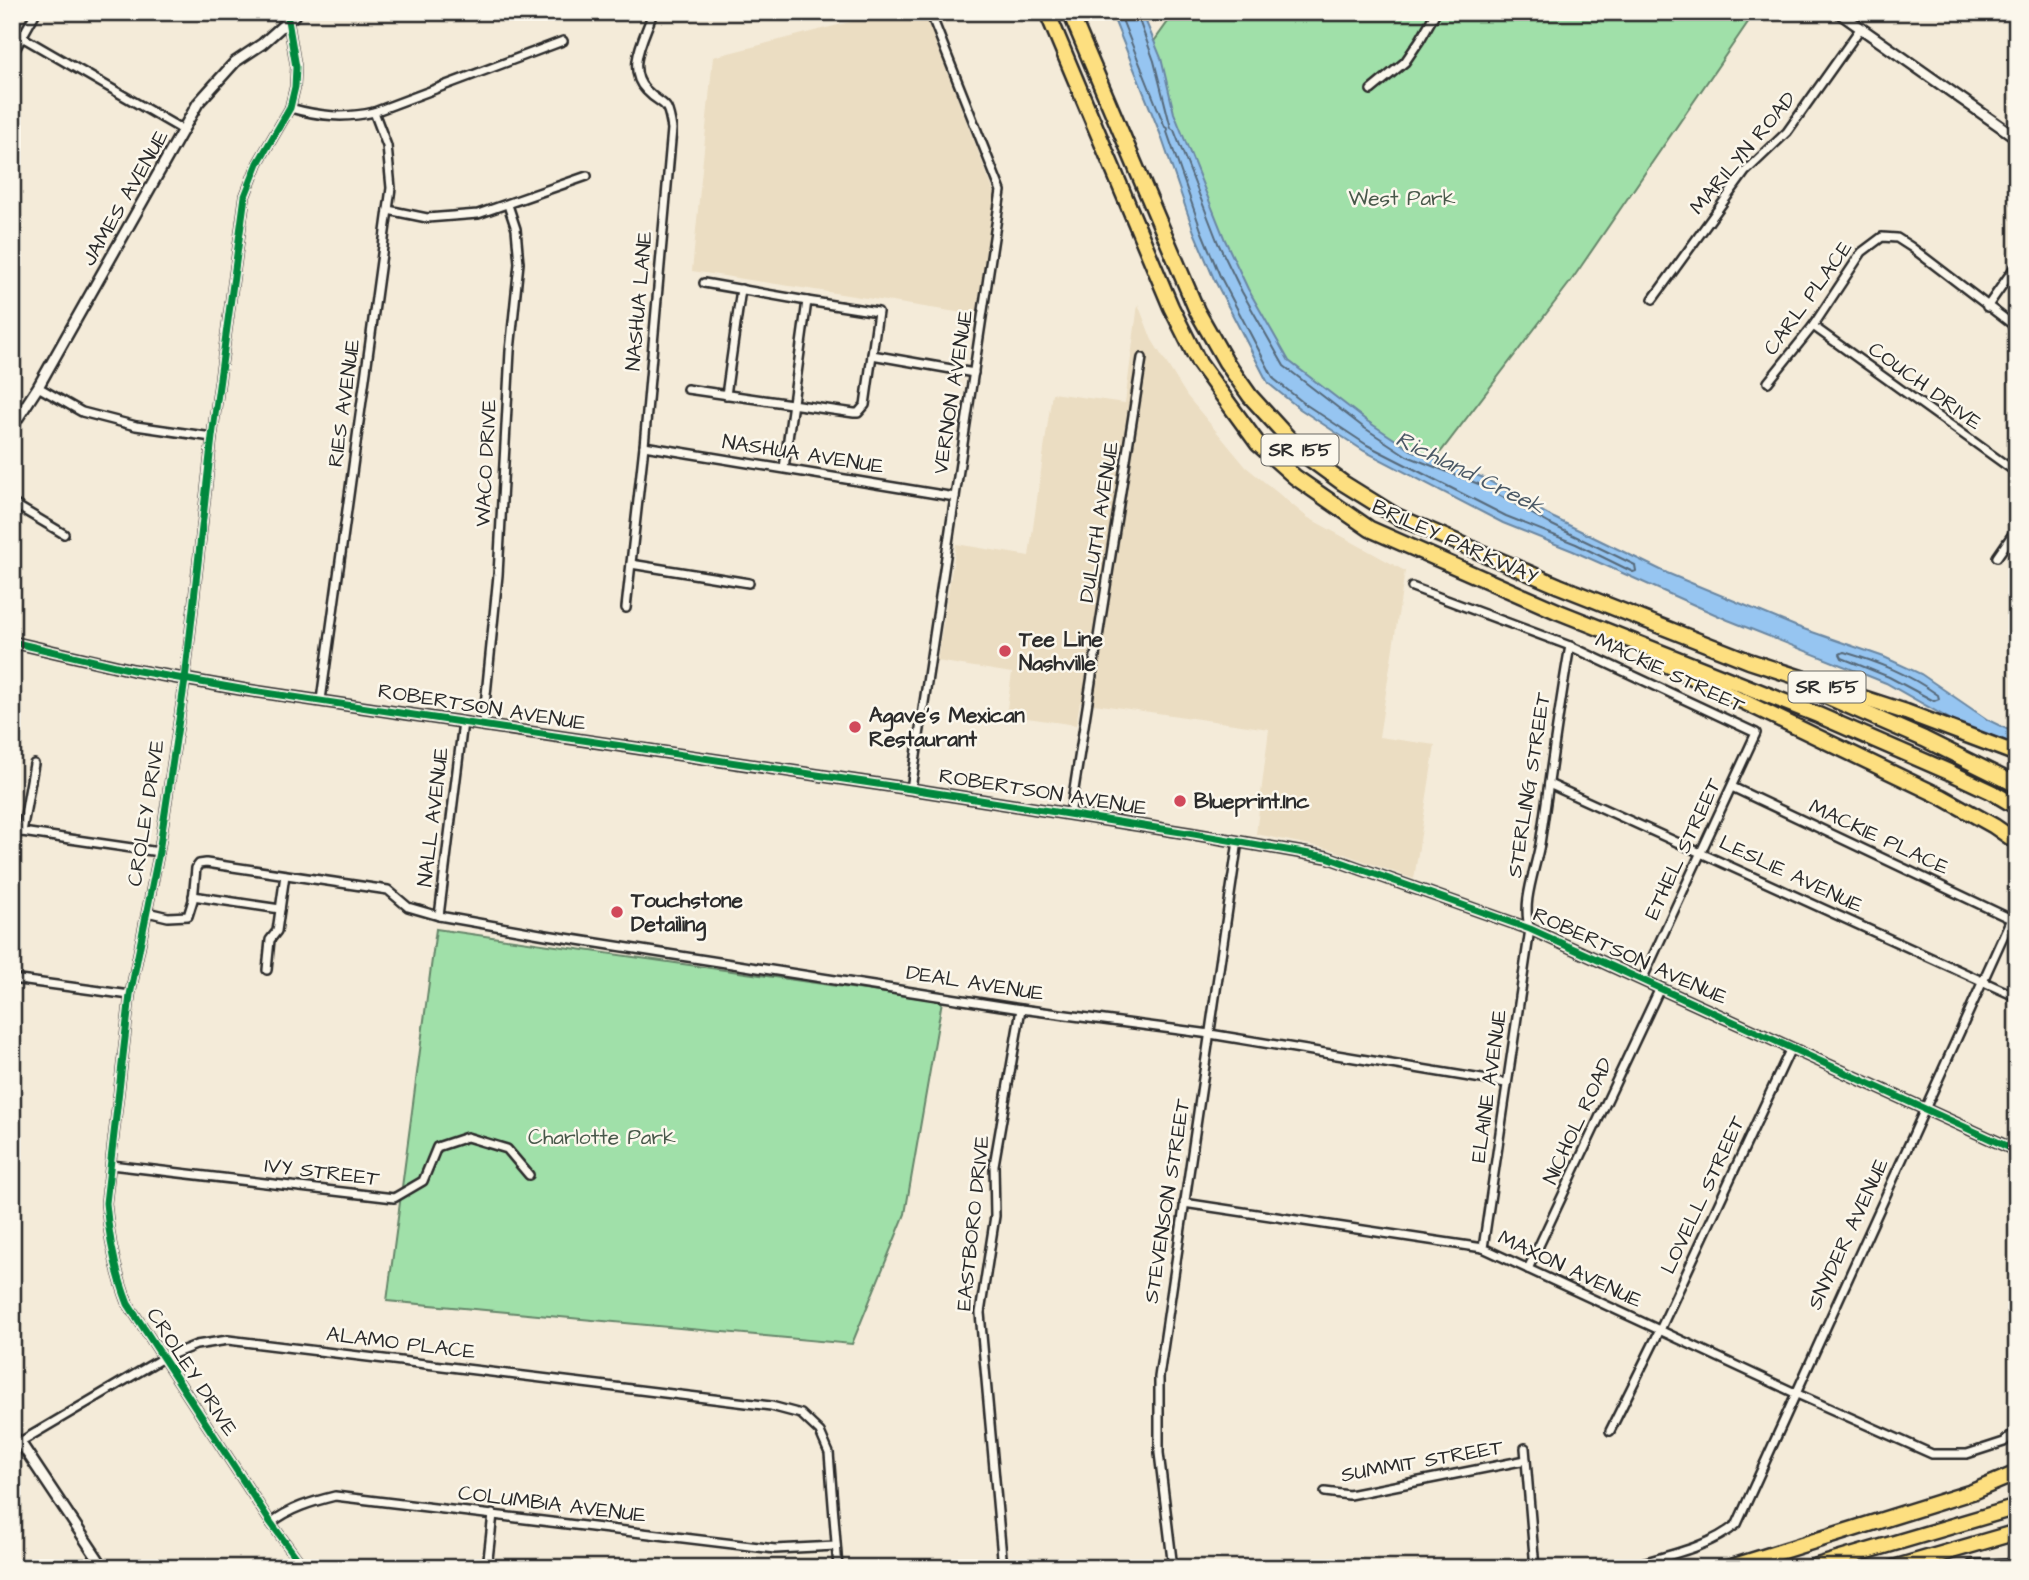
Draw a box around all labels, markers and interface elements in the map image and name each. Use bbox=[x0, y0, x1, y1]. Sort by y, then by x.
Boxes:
street label: MARILYN ROAD bbox=[1683, 85, 1803, 221]
street label: JAMES AVENUE bbox=[74, 124, 176, 271]
park label: West Park bbox=[1348, 184, 1456, 213]
street label: NASHUA LANE bbox=[618, 229, 660, 372]
street label: CARL PLACE bbox=[1757, 234, 1860, 361]
street label: VERNON AVENUE bbox=[926, 307, 980, 476]
street label: COUCH DRIVE bbox=[1862, 335, 1988, 437]
street label: RIES AVENUE bbox=[321, 337, 367, 469]
street label: WACO DRIVE bbox=[468, 398, 504, 528]
water label: Richland Creek bbox=[1390, 423, 1550, 523]
street label: NASHUA AVENUE bbox=[720, 427, 886, 481]
road number: SR 155 bbox=[1262, 435, 1338, 466]
street label: DULUTH AVENUE bbox=[1072, 439, 1126, 604]
street label: BRILEY PARKWAY bbox=[1368, 492, 1542, 592]
place label: Tee Line Nashville bbox=[1018, 625, 1103, 678]
street label: MACKIE STREET bbox=[1590, 626, 1750, 721]
marker: Tee Line Nashville bbox=[997, 643, 1013, 659]
road number: SR 155 bbox=[1788, 672, 1866, 702]
street label: ROBERTSON AVENUE bbox=[376, 676, 589, 738]
street label: STERLING STREET bbox=[1500, 689, 1558, 880]
place label: Agave's Mexican Restaurant bbox=[869, 701, 1025, 754]
marker: Agave's Mexican Restaurant bbox=[847, 719, 863, 735]
street label: CROLEY DRIVE bbox=[120, 737, 172, 888]
street label: NALL AVENUE bbox=[410, 745, 456, 889]
street label: ROBERTSON AVENUE bbox=[937, 761, 1150, 823]
street label: ETHEL STREET bbox=[1638, 773, 1729, 925]
place label: Blueprint.Inc bbox=[1194, 787, 1310, 817]
street label: MACKIE PLACE bbox=[1804, 792, 1954, 882]
marker: Blueprint.Inc bbox=[1172, 793, 1188, 809]
street label: LESLIE AVENUE bbox=[1714, 828, 1868, 920]
place label: Touchstone Detailing bbox=[630, 886, 744, 941]
street label: ROBERTSON AVENUE bbox=[1528, 900, 1732, 1012]
marker: Touchstone Detailing bbox=[609, 904, 625, 920]
street label: DEAL AVENUE bbox=[904, 958, 1046, 1008]
street label: ELAINE AVENUE bbox=[1464, 1007, 1514, 1164]
street label: NICHOL ROAD bbox=[1536, 1052, 1620, 1189]
street label: STEVENSON STREET bbox=[1137, 1096, 1198, 1305]
street label: LOVELL STREET bbox=[1654, 1110, 1753, 1279]
park label: Charlotte Park bbox=[528, 1123, 676, 1152]
street label: EASTBORO DRIVE bbox=[949, 1133, 997, 1312]
street label: IVY STREET bbox=[263, 1151, 382, 1194]
street label: SNYDER AVENUE bbox=[1800, 1153, 1896, 1314]
street label: MAXON AVENUE bbox=[1493, 1223, 1647, 1315]
street label: CROLEY DRIVE bbox=[140, 1302, 245, 1442]
street label: ALAMO PLACE bbox=[325, 1319, 478, 1367]
street label: SUMMIT STREET bbox=[1339, 1432, 1506, 1490]
street label: COLUMBIA AVENUE bbox=[456, 1478, 648, 1530]

